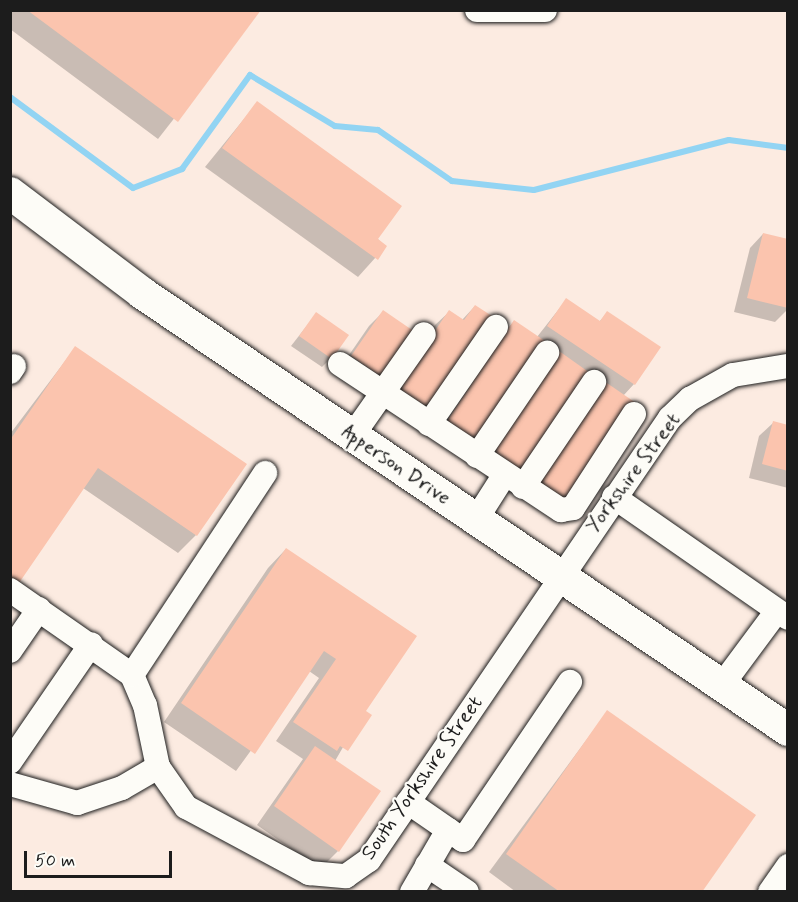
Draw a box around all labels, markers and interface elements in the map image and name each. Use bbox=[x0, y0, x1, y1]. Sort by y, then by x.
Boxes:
street label: Yorkshire Street bbox=[579, 407, 687, 539]
street label: Apperson Drive bbox=[337, 420, 455, 510]
street label: South Yorkshire Street bbox=[355, 690, 489, 866]
scale bar bbox=[27, 839, 176, 877]
text: 50 m bbox=[35, 849, 75, 873]

